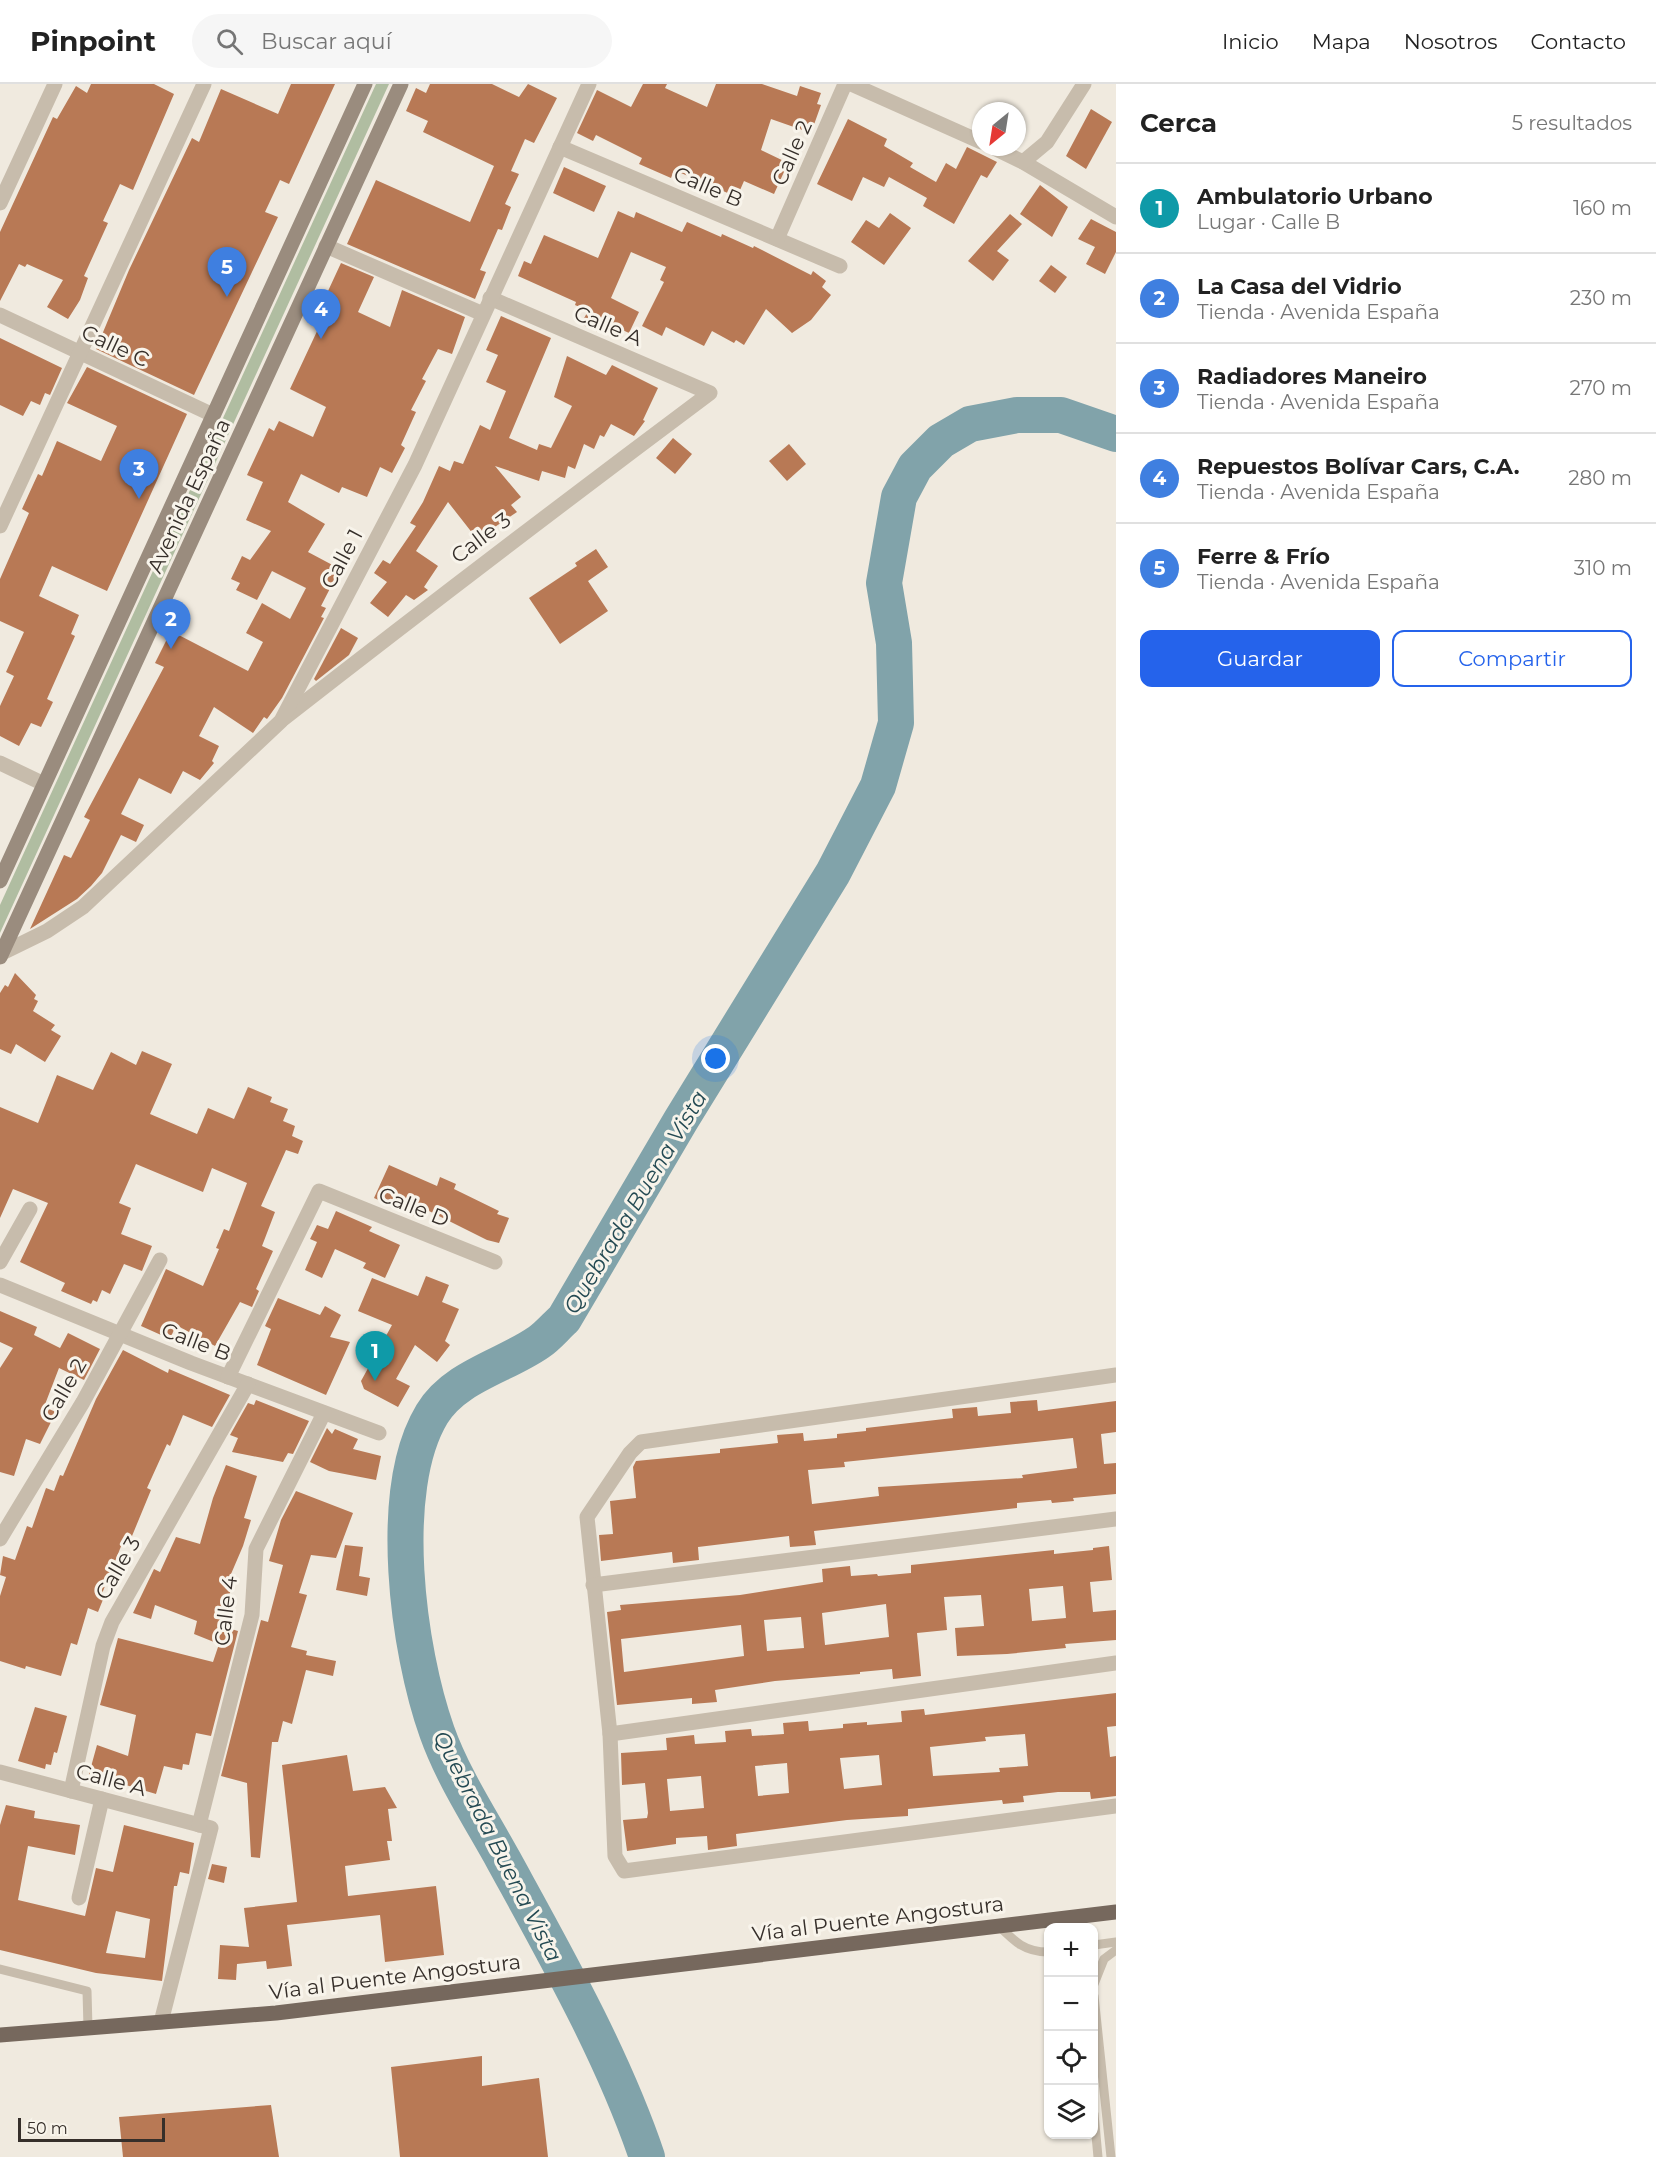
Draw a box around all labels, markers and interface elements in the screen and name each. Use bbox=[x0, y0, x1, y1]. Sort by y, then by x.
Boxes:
search box bbox=[192, 14, 612, 68]
text: Pinpoint bbox=[30, 24, 156, 58]
icon: search bbox=[213, 25, 246, 58]
text: Buscar aquí bbox=[261, 28, 392, 55]
text: Inicio bbox=[1222, 29, 1279, 54]
text: Mapa bbox=[1312, 29, 1371, 54]
text: Nosotros bbox=[1404, 29, 1497, 54]
text: Contacto bbox=[1530, 29, 1626, 54]
north arrow bbox=[972, 102, 1026, 156]
text: Cerca bbox=[1140, 107, 1217, 139]
text: 5 resultados bbox=[1512, 111, 1632, 135]
street label: Calle 2 bbox=[766, 116, 817, 189]
street label: Calle B bbox=[670, 161, 746, 212]
text: Ambulatorio Urbano bbox=[1197, 183, 1433, 210]
text: 1 bbox=[1156, 196, 1163, 220]
text: 160 m bbox=[1573, 196, 1632, 220]
text: Lugar · Calle B bbox=[1197, 210, 1340, 234]
pin: 5 bbox=[208, 248, 246, 297]
text: La Casa del Vidrio bbox=[1197, 273, 1402, 300]
text: 2 bbox=[1154, 286, 1165, 310]
text: 230 m bbox=[1570, 286, 1632, 310]
pin: 4 bbox=[302, 290, 340, 339]
street label: Calle A bbox=[570, 300, 647, 351]
text: Tienda · Avenida España bbox=[1197, 300, 1440, 324]
street label: Calle C bbox=[78, 319, 153, 372]
text: Radiadores Maneiro bbox=[1197, 363, 1427, 390]
text: 3 bbox=[1154, 376, 1165, 400]
text: 270 m bbox=[1570, 376, 1632, 400]
text: Tienda · Avenida España bbox=[1197, 390, 1440, 414]
street label: Avenida España bbox=[142, 415, 235, 577]
pin: 3 bbox=[120, 450, 158, 499]
text: Repuestos Bolívar Cars, C.A. bbox=[1197, 453, 1519, 480]
text: 4 bbox=[1153, 466, 1166, 490]
text: 280 m bbox=[1568, 466, 1632, 490]
text: Tienda · Avenida España bbox=[1197, 480, 1440, 504]
street label: Calle 3 bbox=[446, 507, 516, 568]
street label: Calle 1 bbox=[315, 525, 368, 593]
text: Ferre & Frío bbox=[1197, 543, 1330, 570]
text: 5 bbox=[1154, 556, 1165, 580]
text: 310 m bbox=[1574, 556, 1632, 580]
text: Tienda · Avenida España bbox=[1197, 570, 1440, 594]
pin: 2 bbox=[152, 600, 190, 649]
button: Guardar bbox=[1140, 630, 1380, 687]
button: Compartir bbox=[1392, 630, 1632, 687]
your location bbox=[701, 1044, 730, 1073]
water label: Quebrada Buena Vista bbox=[558, 1086, 713, 1319]
street label: Calle D bbox=[375, 1181, 453, 1232]
street label: Calle B bbox=[158, 1317, 234, 1366]
pin: 1 bbox=[356, 1332, 394, 1381]
street label: Calle 2 bbox=[36, 1354, 92, 1426]
street label: Calle 3 bbox=[90, 1532, 146, 1604]
street label: Calle 4 bbox=[209, 1574, 242, 1647]
water label: Quebrada Buena Vista bbox=[427, 1726, 568, 1966]
street label: Calle A bbox=[73, 1758, 150, 1801]
street label: Vía al Puente Angostura bbox=[751, 1891, 1005, 1946]
map controls bbox=[1044, 1923, 1098, 2139]
button: + bbox=[1044, 1923, 1098, 1977]
street label: Vía al Puente Angostura bbox=[268, 1949, 522, 2004]
button: − bbox=[1044, 1977, 1098, 2031]
button: locate bbox=[1044, 2031, 1098, 2085]
button: layers bbox=[1044, 2085, 1098, 2139]
scale bar bbox=[18, 2115, 165, 2142]
text: 50 m bbox=[27, 2119, 68, 2138]

